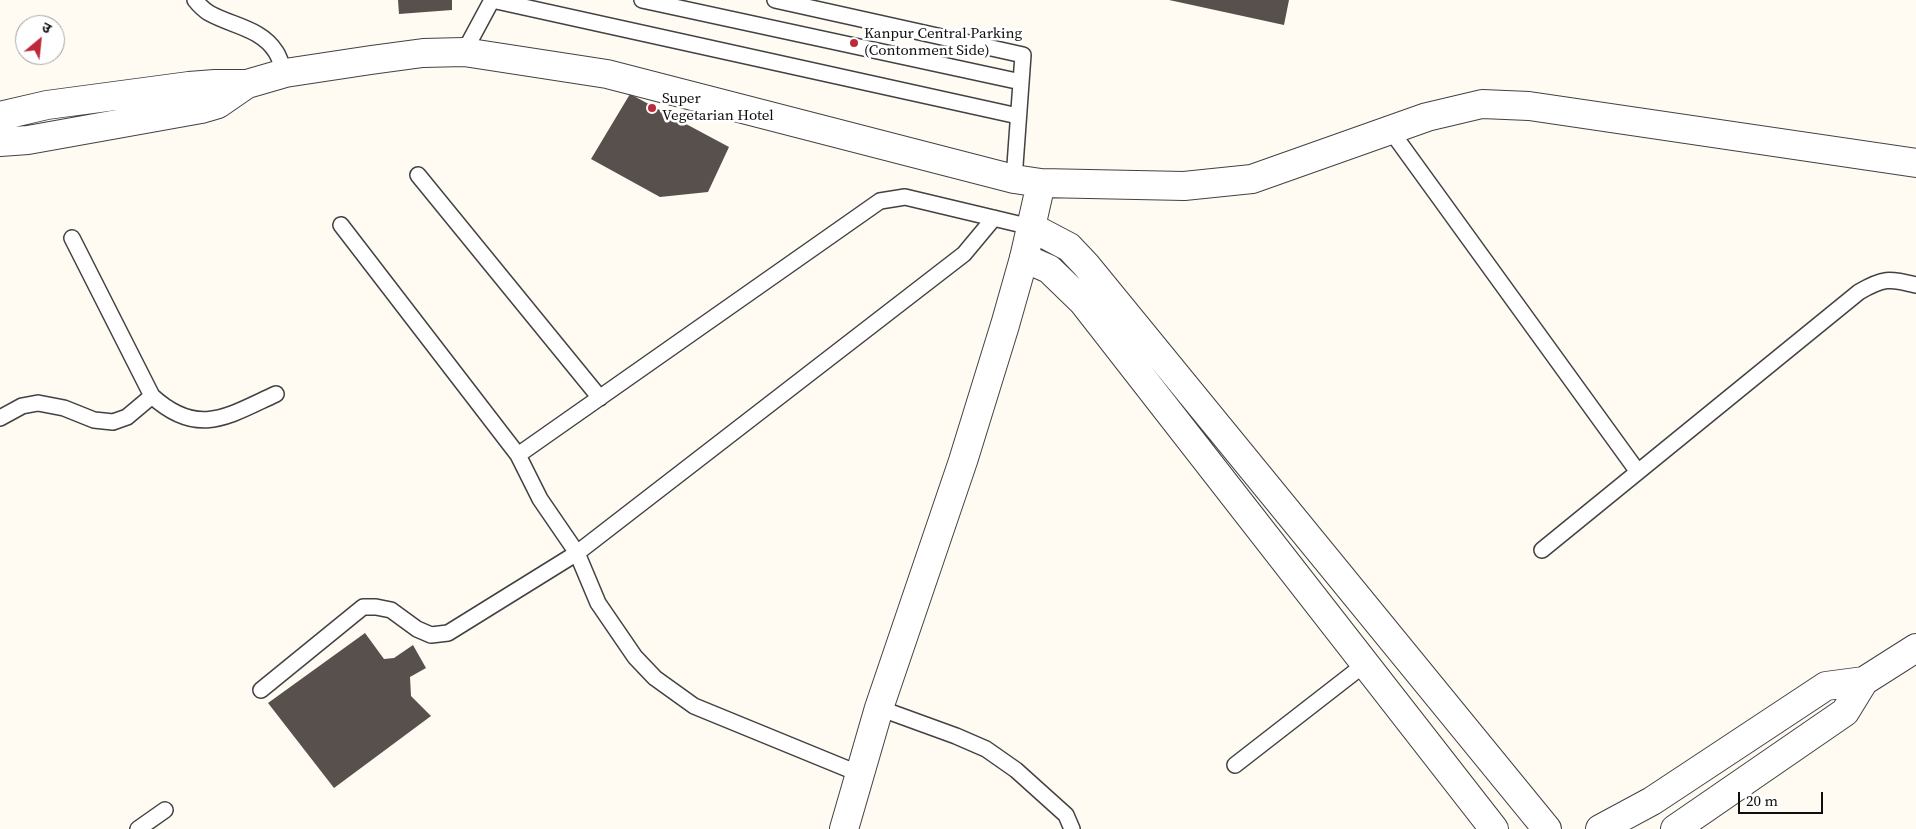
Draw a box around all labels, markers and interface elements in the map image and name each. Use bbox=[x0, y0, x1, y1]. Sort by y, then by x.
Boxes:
north arrow bbox=[15, 15, 65, 65]
text: उ bbox=[38, 17, 55, 38]
place label: Kanpur Central Parking (Contonment Side) bbox=[864, 25, 1022, 60]
marker: Kanpur Central Parking (Contonment Side) bbox=[848, 37, 860, 49]
place label: Super Vegetarian Hotel bbox=[662, 90, 774, 125]
marker: Super Vegetarian Hotel bbox=[646, 102, 658, 114]
scale bar bbox=[1741, 782, 1826, 814]
text: 20 m bbox=[1746, 790, 1778, 811]

